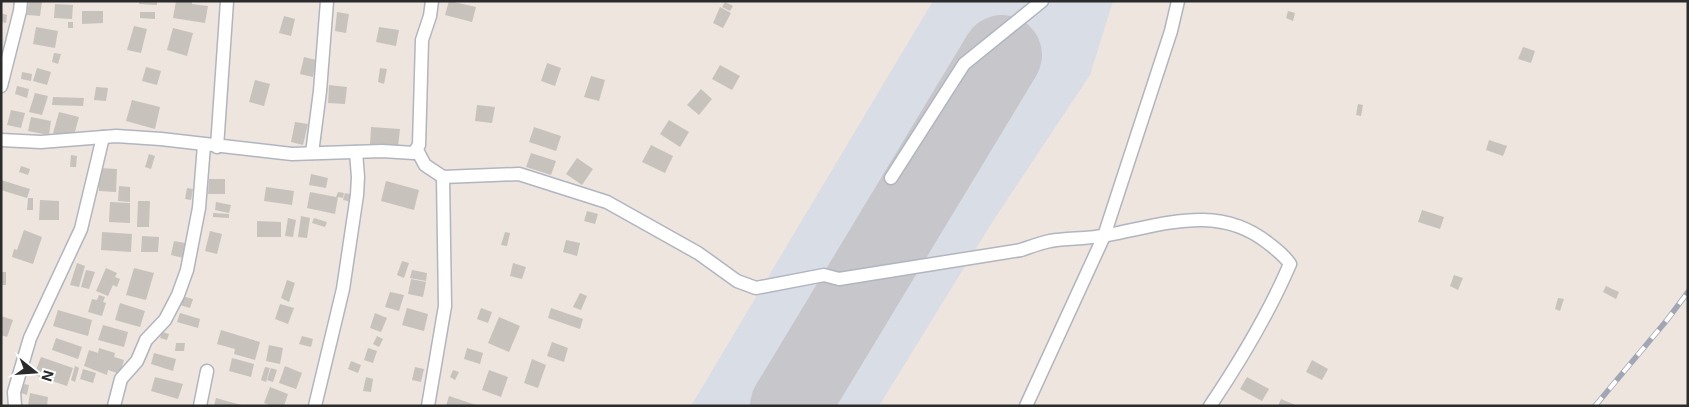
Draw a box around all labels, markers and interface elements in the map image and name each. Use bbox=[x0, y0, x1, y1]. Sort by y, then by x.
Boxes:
north arrow bbox=[10, 347, 60, 397]
text: N bbox=[38, 368, 58, 384]

